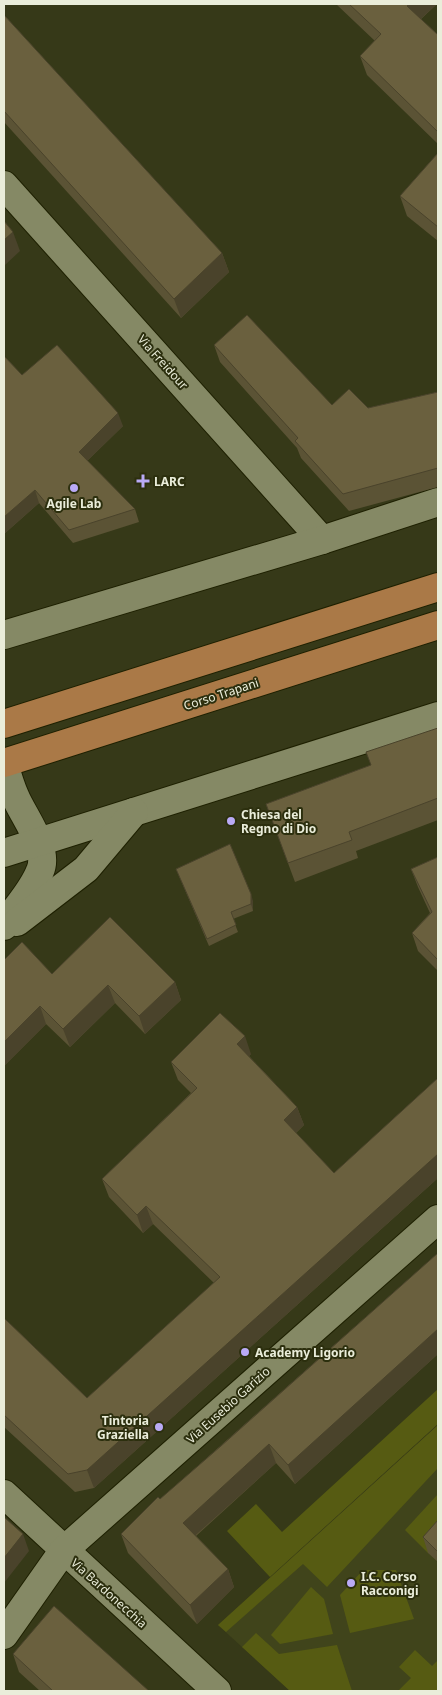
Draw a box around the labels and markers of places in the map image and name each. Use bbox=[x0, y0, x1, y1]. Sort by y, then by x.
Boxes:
place label: LARC bbox=[154, 473, 185, 490]
marker: LARC bbox=[136, 474, 150, 488]
marker: Agile Lab bbox=[68, 482, 80, 494]
place label: Agile Lab bbox=[47, 495, 102, 512]
place label: Chiesa del Regno di Dio bbox=[241, 806, 316, 837]
marker: Chiesa del Regno di Dio bbox=[225, 815, 237, 827]
place label: Academy Ligorio bbox=[255, 1344, 355, 1361]
marker: Academy Ligorio bbox=[239, 1346, 251, 1358]
place label: Tintoria Graziella bbox=[97, 1412, 149, 1443]
marker: Tintoria Graziella bbox=[153, 1421, 165, 1433]
place label: I.C. Corso Racconigi bbox=[361, 1568, 419, 1599]
marker: I.C. Corso Racconigi bbox=[345, 1577, 357, 1589]

